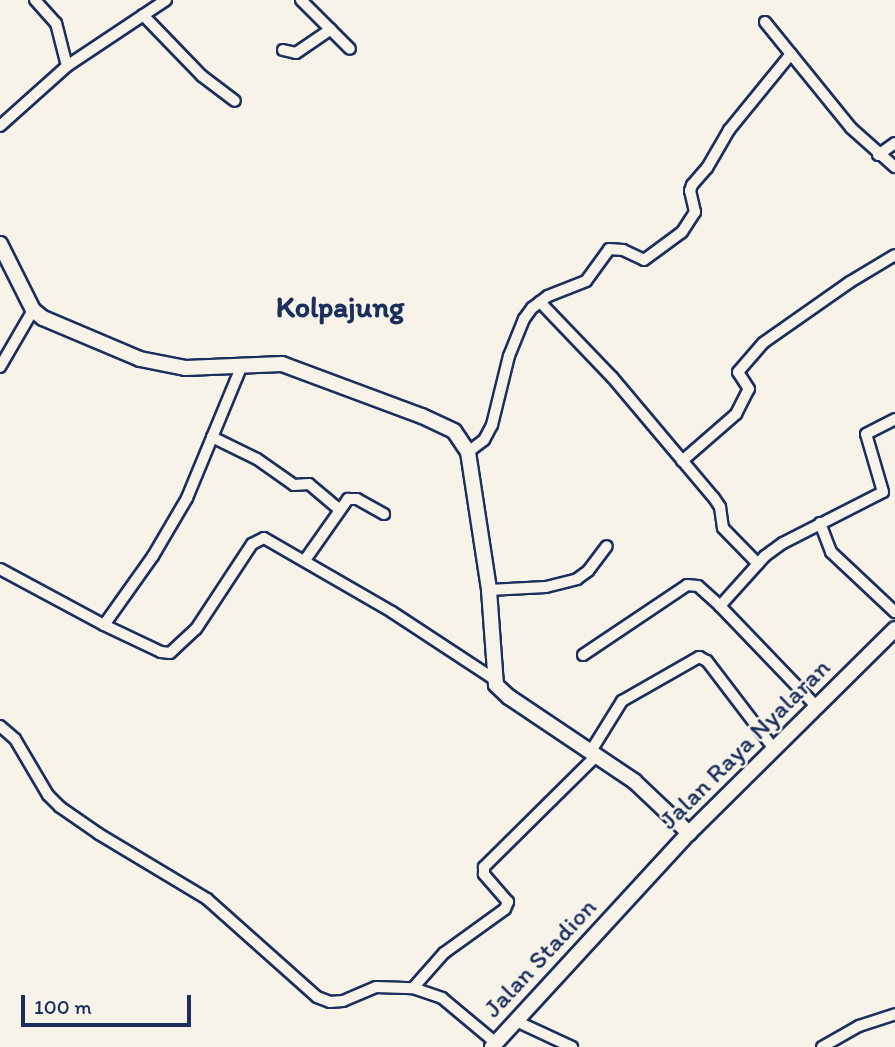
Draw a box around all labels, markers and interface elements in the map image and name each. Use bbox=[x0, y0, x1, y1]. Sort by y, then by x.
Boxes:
district label: Kolpajung bbox=[276, 289, 404, 325]
street label: Jalan Raya Nyalaran bbox=[654, 653, 836, 835]
street label: Jalan Stadion bbox=[477, 892, 603, 1024]
scale bar bbox=[24, 981, 194, 1025]
text: 100 m bbox=[34, 994, 92, 1019]

